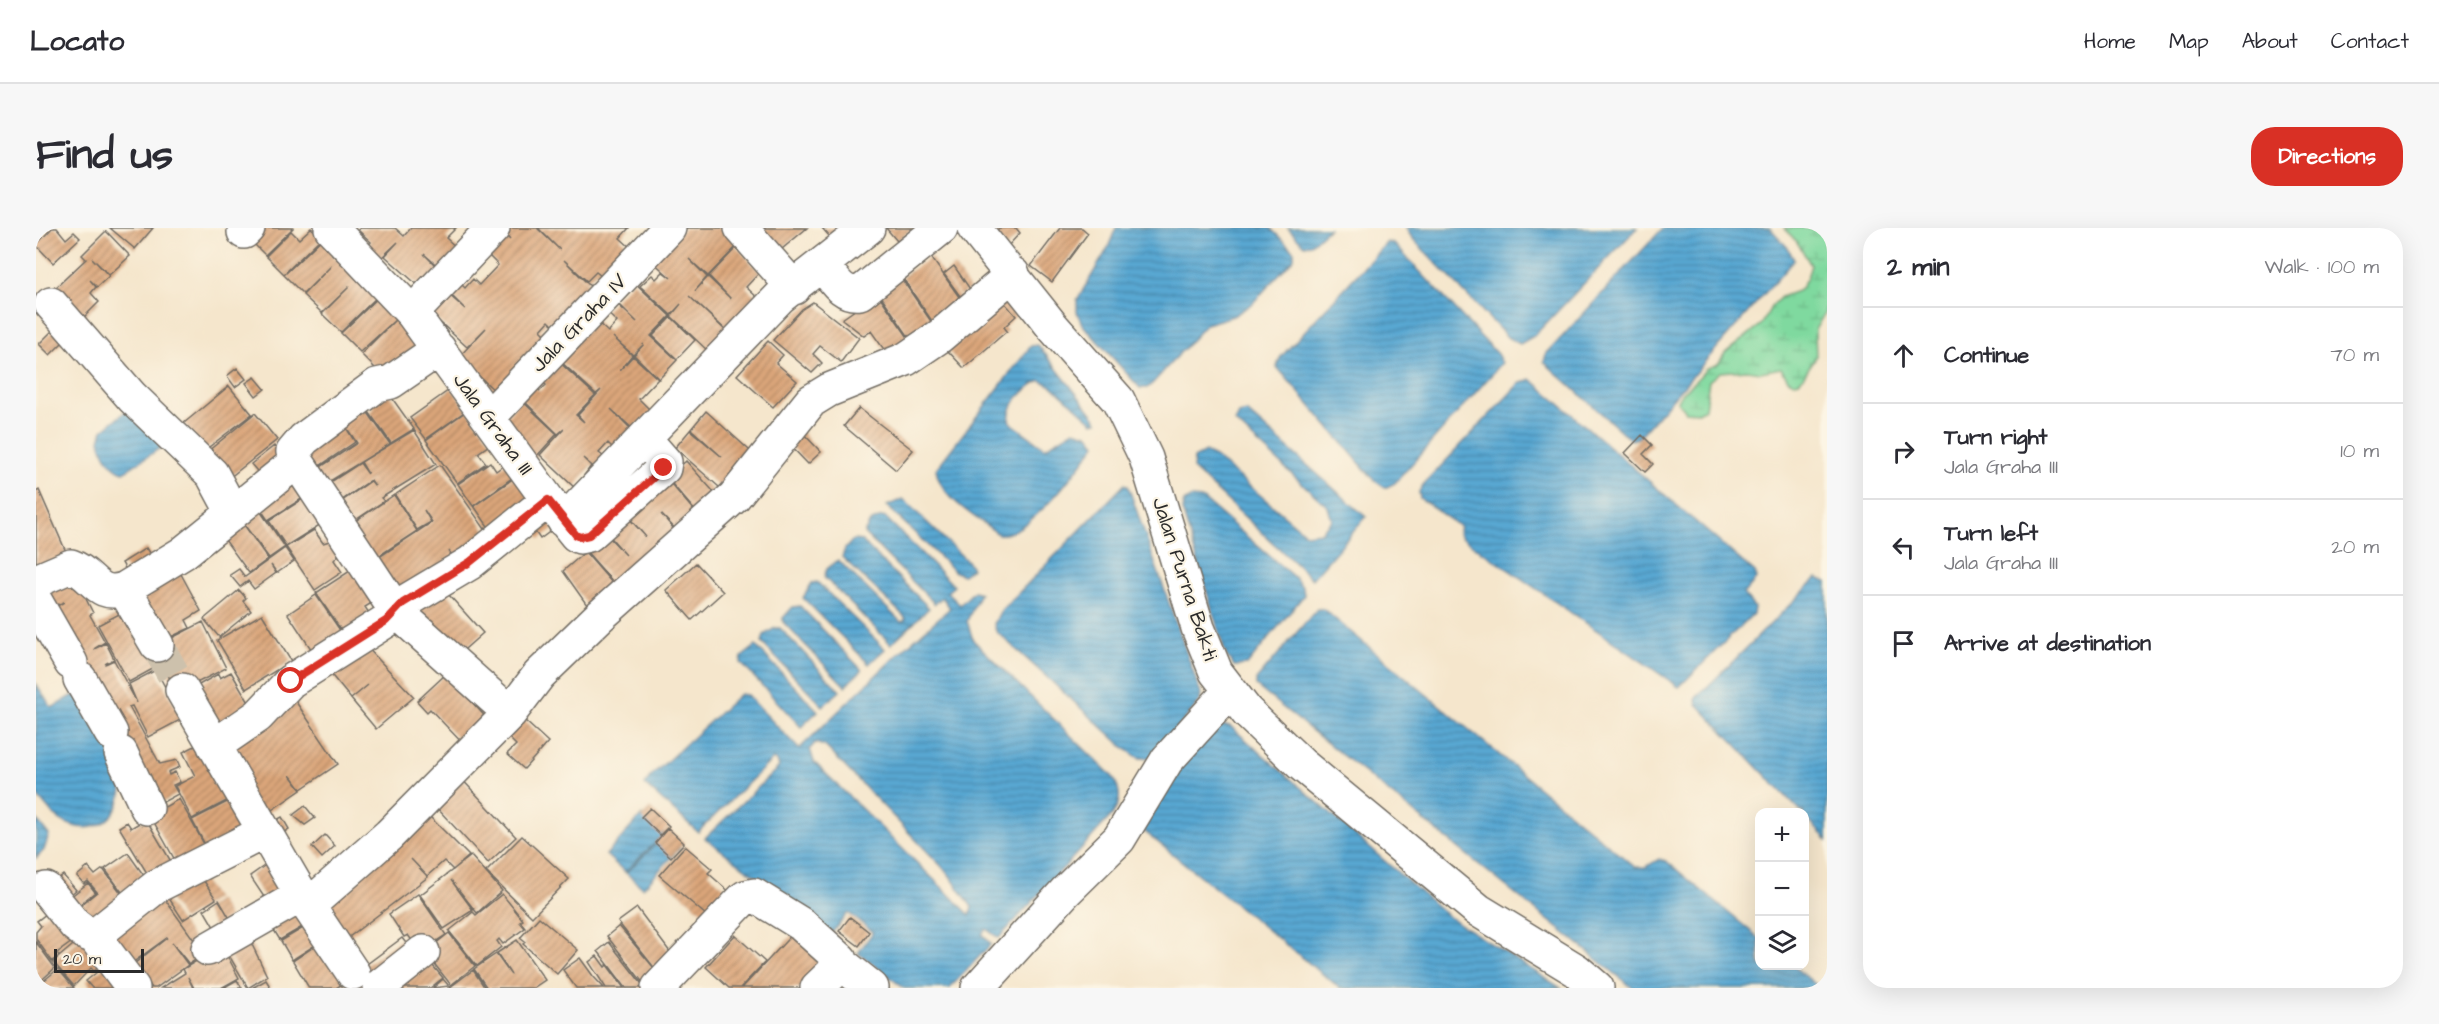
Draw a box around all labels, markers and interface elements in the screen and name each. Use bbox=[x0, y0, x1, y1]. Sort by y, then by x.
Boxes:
text: Locato bbox=[30, 22, 124, 61]
text: Home bbox=[2084, 27, 2136, 56]
text: Map bbox=[2169, 27, 2209, 56]
text: About bbox=[2242, 27, 2298, 56]
text: Contact bbox=[2331, 27, 2409, 56]
text: Find us bbox=[36, 127, 173, 185]
button: Directions bbox=[2251, 127, 2403, 186]
text: 2 min bbox=[1887, 249, 1949, 285]
text: Walk · 100 m bbox=[2264, 253, 2379, 281]
street label: Jala Graha IV bbox=[525, 267, 633, 379]
icon: ahead bbox=[1887, 339, 1920, 372]
text: Continue bbox=[1944, 340, 2029, 371]
text: 70 m bbox=[2331, 341, 2379, 369]
street label: Jala Graha III bbox=[446, 367, 540, 481]
text: Turn right bbox=[1944, 422, 2047, 453]
icon: right bbox=[1887, 435, 1920, 468]
text: 10 m bbox=[2340, 437, 2379, 465]
text: Jala Graha III bbox=[1944, 453, 2058, 481]
route end bbox=[650, 454, 676, 480]
street label: Jalan Purna Bakti bbox=[1145, 494, 1225, 664]
text: Turn left bbox=[1944, 518, 2038, 549]
icon: left bbox=[1887, 531, 1920, 564]
text: 20 m bbox=[2331, 533, 2379, 561]
text: Jala Graha III bbox=[1944, 549, 2058, 577]
icon: arrive bbox=[1887, 627, 1920, 660]
text: Arrive at destination bbox=[1944, 628, 2151, 659]
route start bbox=[277, 667, 303, 693]
map controls bbox=[1755, 808, 1809, 970]
button: + bbox=[1755, 808, 1809, 862]
button: − bbox=[1755, 862, 1809, 916]
button: layers bbox=[1755, 916, 1809, 970]
scale bar bbox=[54, 946, 144, 974]
text: 20 m bbox=[63, 948, 101, 970]

